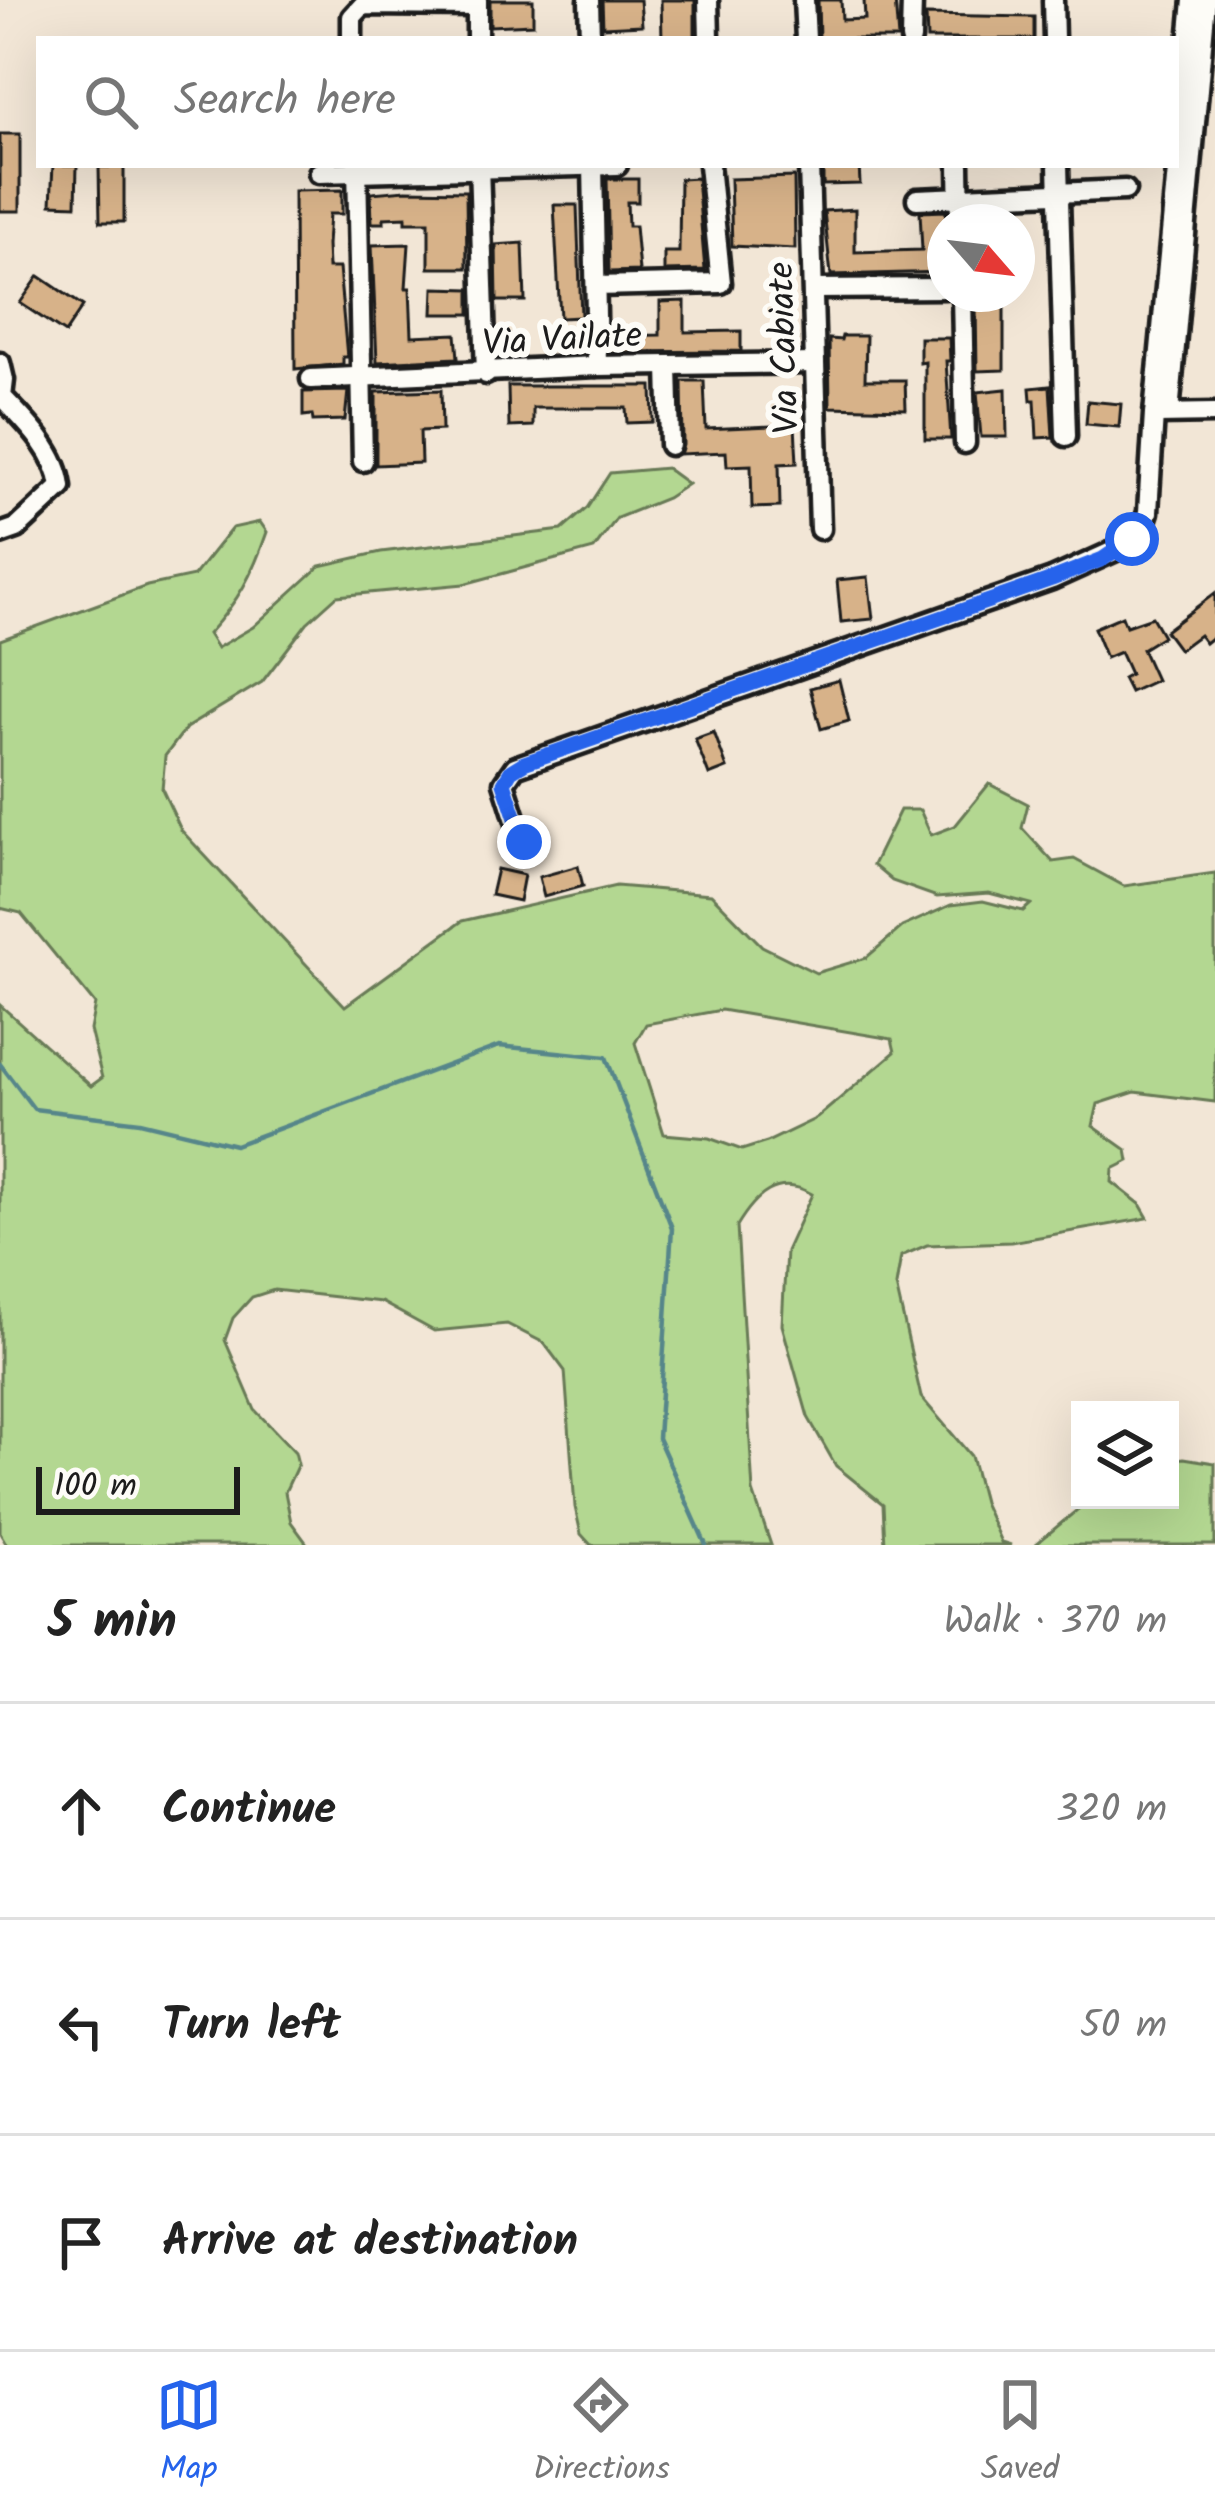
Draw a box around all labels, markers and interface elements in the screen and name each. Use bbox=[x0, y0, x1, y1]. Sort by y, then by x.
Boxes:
search box bbox=[36, 36, 1179, 168]
text: Search here bbox=[174, 66, 396, 138]
icon: search bbox=[78, 69, 144, 135]
north arrow bbox=[927, 204, 1035, 312]
street label: Via Cabiate bbox=[754, 261, 817, 435]
street label: Via Vailate bbox=[481, 308, 643, 373]
route start bbox=[1105, 512, 1159, 566]
route end bbox=[497, 815, 551, 869]
map controls bbox=[1071, 1401, 1179, 1509]
button: layers bbox=[1071, 1401, 1179, 1509]
scale bar bbox=[36, 1461, 240, 1514]
text: 100 m bbox=[54, 1461, 137, 1514]
text: 5 min bbox=[48, 1583, 177, 1664]
text: Walk · 370 m bbox=[943, 1592, 1167, 1654]
text: Continue bbox=[162, 1775, 336, 1847]
icon: ahead bbox=[48, 1778, 114, 1844]
text: 320 m bbox=[1056, 1780, 1167, 1842]
text: Turn left bbox=[162, 1991, 341, 2063]
icon: left bbox=[48, 1994, 114, 2060]
text: 50 m bbox=[1080, 1996, 1167, 2058]
text: Arrive at destination bbox=[162, 2207, 578, 2279]
icon: arrive bbox=[48, 2210, 114, 2276]
tab: Map bbox=[156, 2372, 222, 2497]
tab: Directions bbox=[533, 2372, 670, 2497]
tab: Saved bbox=[981, 2372, 1059, 2497]

